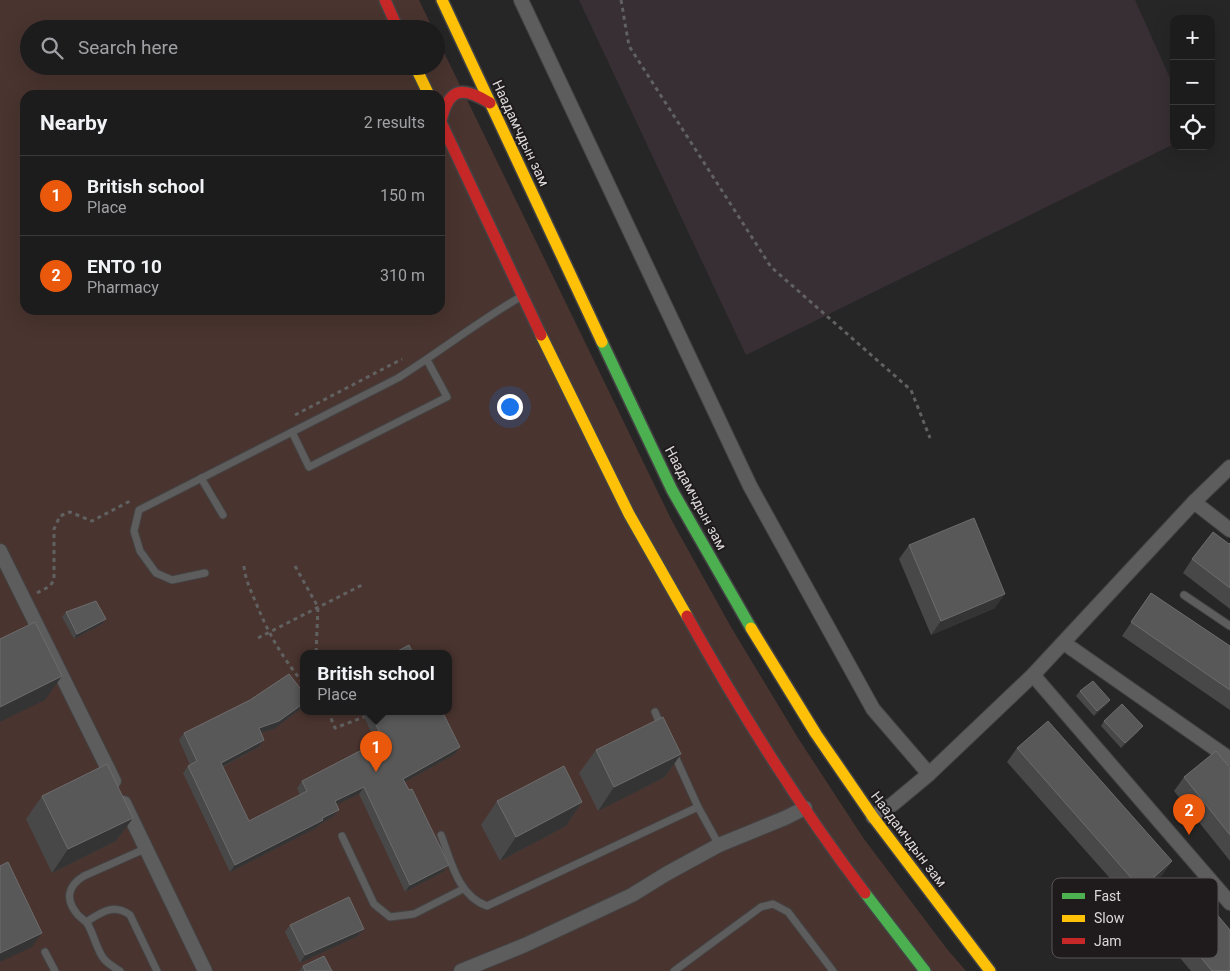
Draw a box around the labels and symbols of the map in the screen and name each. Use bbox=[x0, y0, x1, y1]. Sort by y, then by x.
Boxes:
street label: Наадамчдын зам bbox=[489, 77, 553, 189]
your location bbox=[497, 394, 523, 420]
street label: Наадамчдын зам bbox=[662, 443, 730, 553]
pin: 1 bbox=[360, 731, 392, 772]
street label: Наадамчдын зам bbox=[868, 788, 950, 890]
pin: 2 bbox=[1173, 794, 1205, 835]
legend bbox=[1052, 878, 1218, 958]
text: Fast bbox=[1094, 888, 1121, 904]
text: Slow bbox=[1094, 910, 1125, 926]
text: Jam bbox=[1094, 933, 1122, 949]

